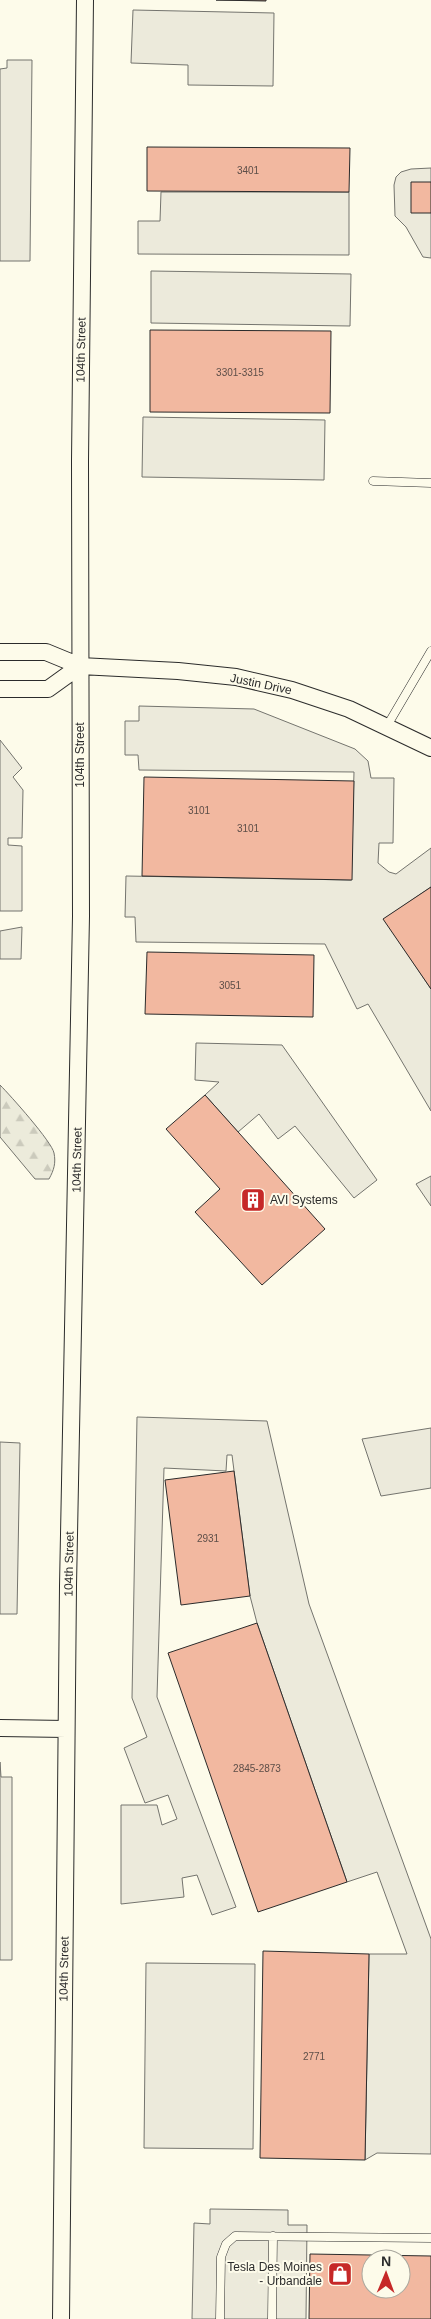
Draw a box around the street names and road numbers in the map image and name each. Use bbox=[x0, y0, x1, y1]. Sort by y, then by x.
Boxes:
street label: 104th Street bbox=[73, 317, 89, 383]
street label: Justin Drive bbox=[229, 671, 293, 697]
street label: 104th Street bbox=[73, 722, 87, 788]
street label: 104th Street bbox=[69, 1127, 85, 1193]
street label: 104th Street bbox=[61, 1531, 77, 1597]
street label: 104th Street bbox=[56, 1936, 72, 2002]

